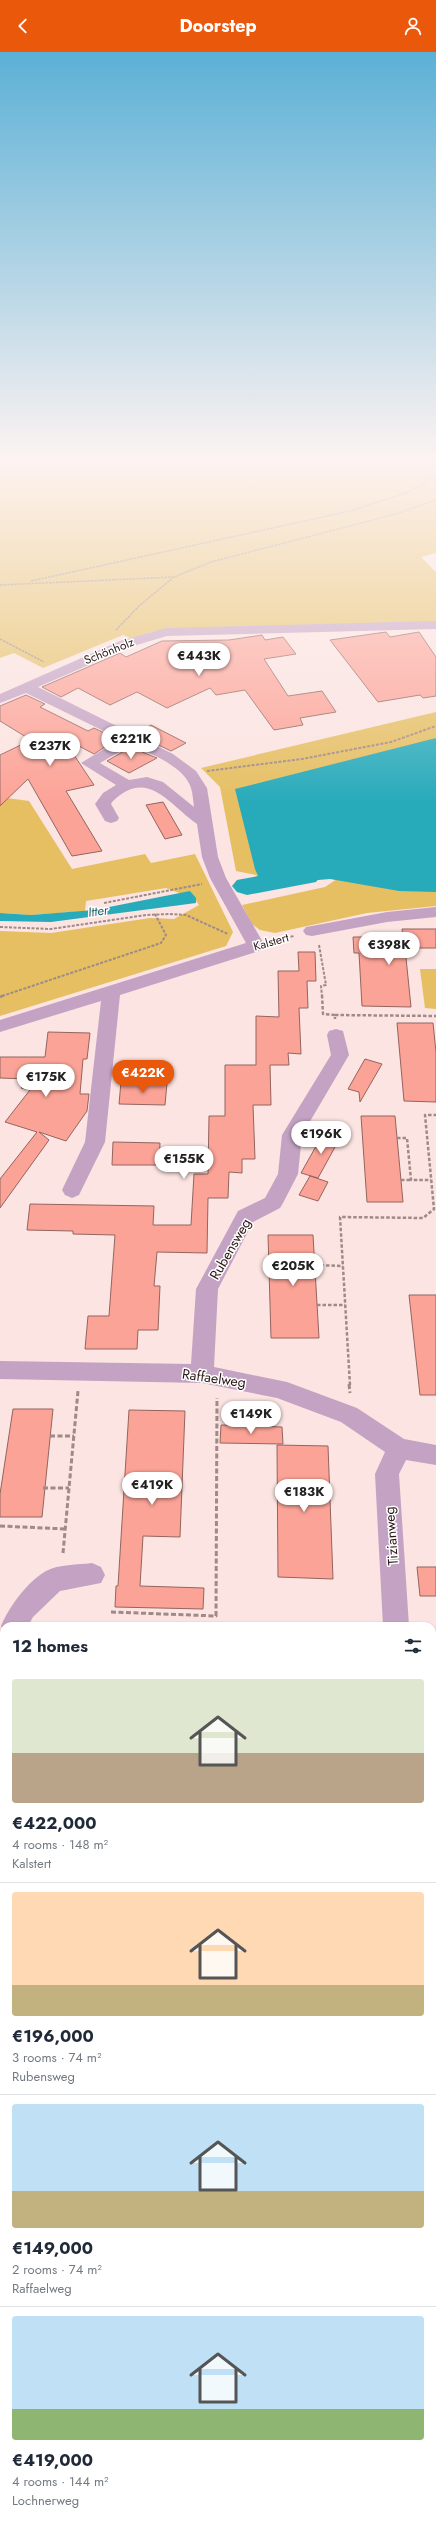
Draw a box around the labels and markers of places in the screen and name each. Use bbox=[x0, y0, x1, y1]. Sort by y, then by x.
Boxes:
pin: €443K bbox=[171, 643, 227, 677]
pin: €221K bbox=[103, 726, 159, 760]
pin: €237K bbox=[22, 733, 78, 767]
pin: €398K bbox=[361, 932, 417, 966]
pin: €422K bbox=[115, 1060, 171, 1094]
pin: €175K bbox=[18, 1064, 74, 1098]
pin: €196K bbox=[293, 1121, 349, 1155]
pin: €155K bbox=[156, 1146, 212, 1180]
pin: €205K bbox=[265, 1253, 321, 1287]
pin: €149K bbox=[223, 1401, 279, 1435]
pin: €419K bbox=[124, 1472, 180, 1506]
pin: €183K bbox=[276, 1479, 332, 1513]

